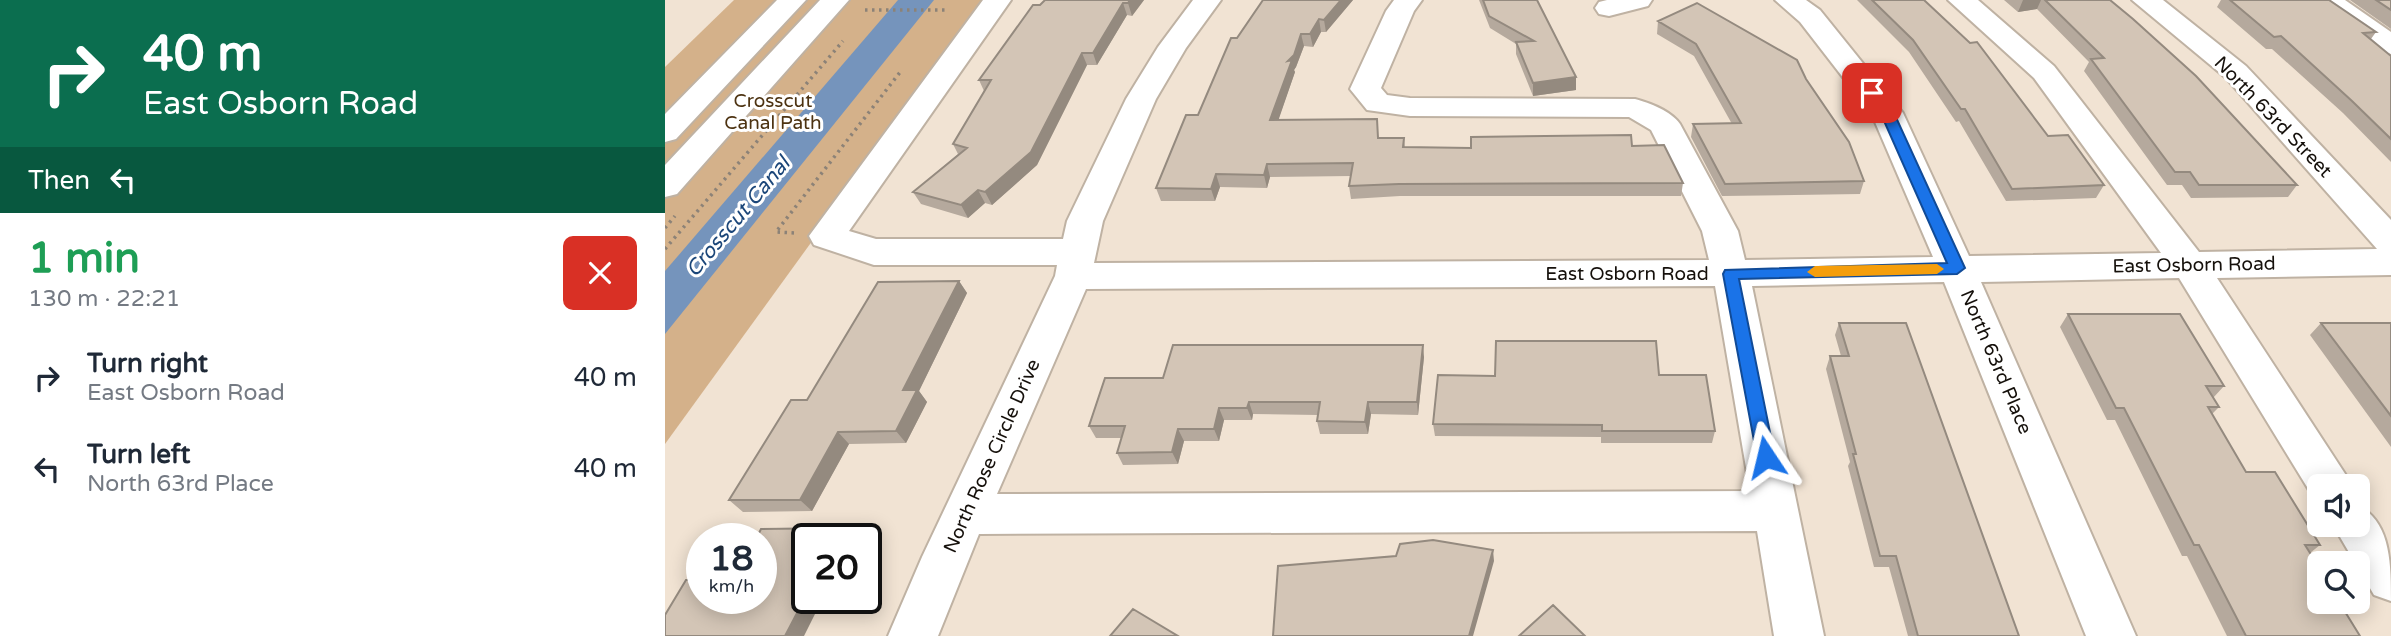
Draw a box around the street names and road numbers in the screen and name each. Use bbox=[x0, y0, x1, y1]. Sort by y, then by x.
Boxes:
street label: North 63rd Street bbox=[2210, 52, 2336, 182]
street label: East Osborn Road bbox=[2112, 253, 2276, 277]
street label: East Osborn Road bbox=[1545, 263, 1709, 285]
street label: North 63rd Place bbox=[1956, 287, 2036, 437]
street label: North Rose Circle Drive bbox=[939, 356, 1045, 556]

